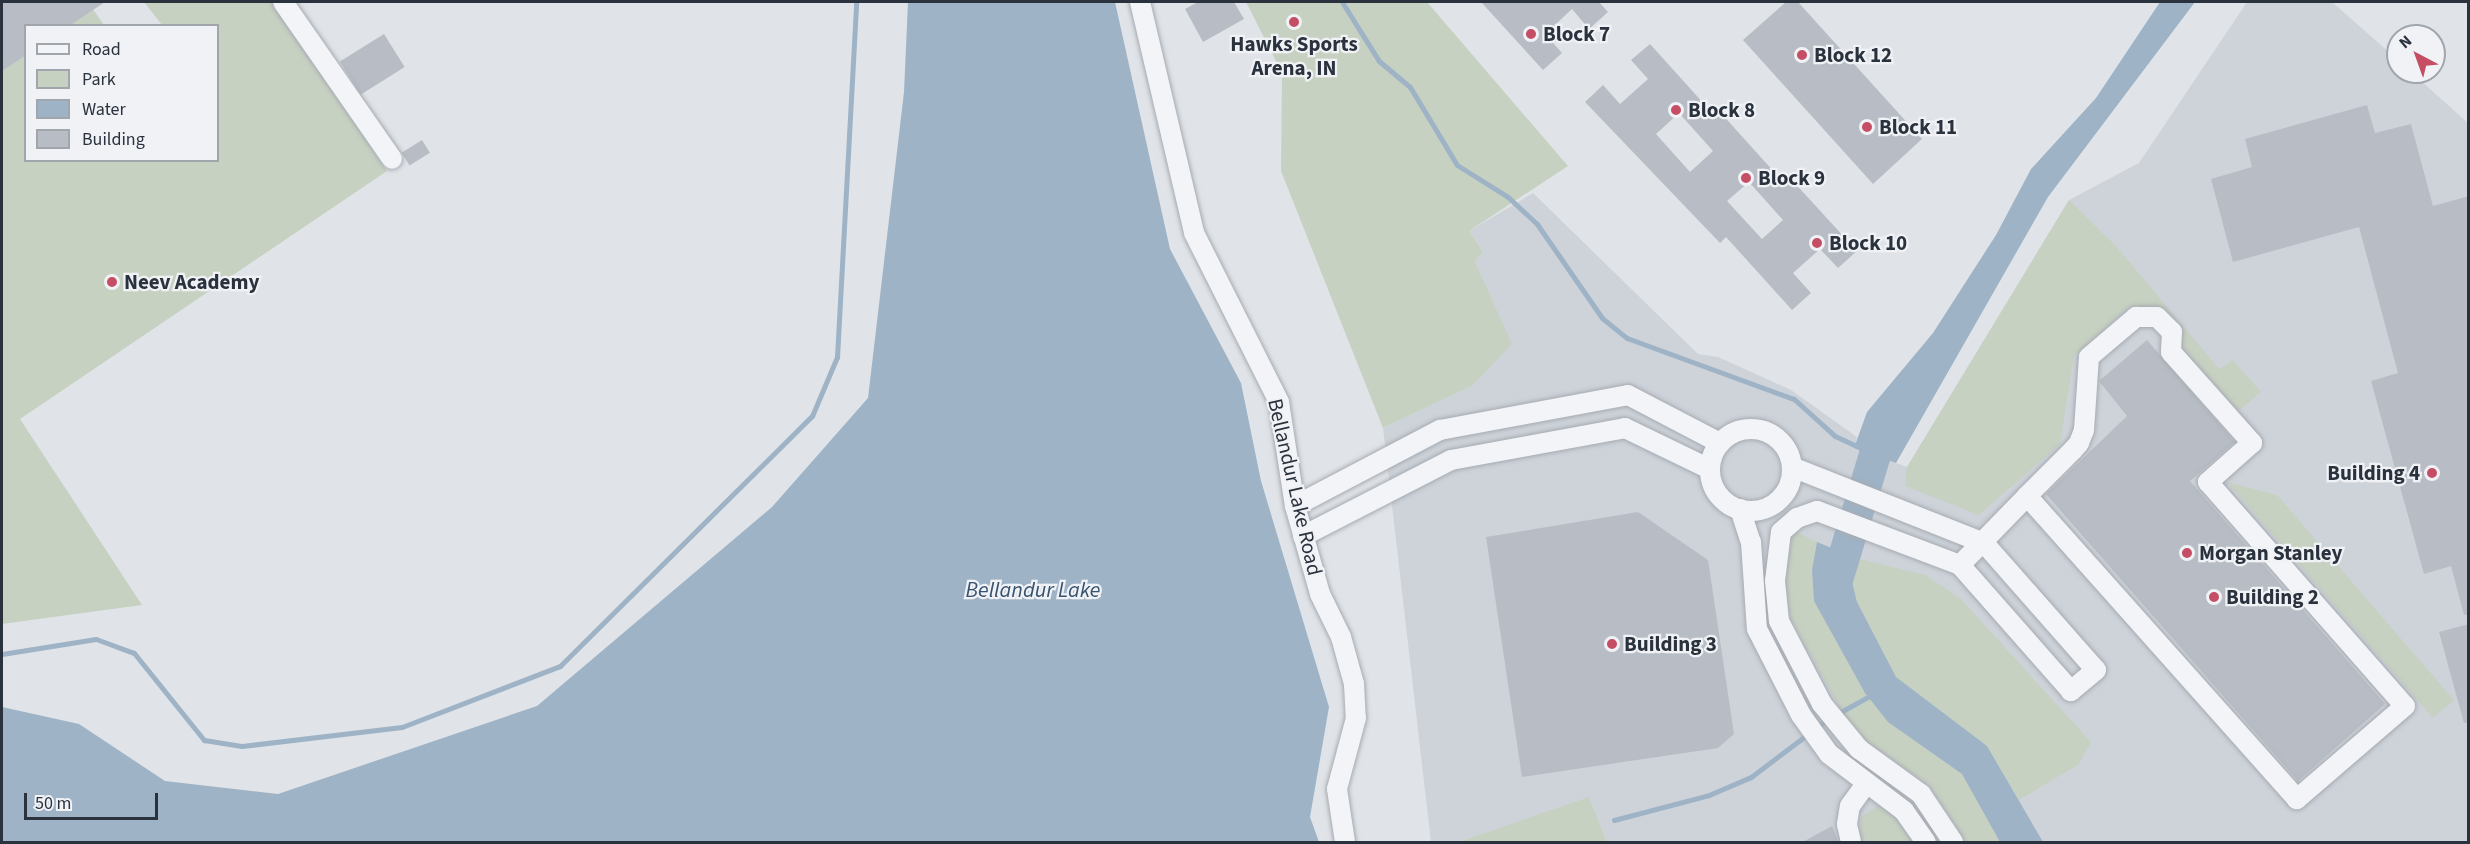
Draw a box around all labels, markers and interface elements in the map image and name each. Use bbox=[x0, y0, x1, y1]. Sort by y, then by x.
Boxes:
marker: Hawks Sports Arena, IN bbox=[1287, 15, 1301, 29]
place label: Block 7 bbox=[1543, 21, 1610, 47]
legend bbox=[24, 24, 219, 162]
north arrow bbox=[2386, 24, 2446, 84]
marker: Block 7 bbox=[1524, 27, 1538, 41]
text: N bbox=[2394, 30, 2417, 54]
place label: Hawks Sports Arena, IN bbox=[1230, 31, 1358, 81]
text: Road bbox=[82, 37, 121, 62]
place label: Block 12 bbox=[1814, 42, 1892, 68]
marker: Block 12 bbox=[1795, 48, 1809, 62]
text: Park bbox=[82, 67, 116, 92]
text: Water bbox=[82, 97, 126, 122]
place label: Block 8 bbox=[1688, 97, 1755, 123]
marker: Block 8 bbox=[1669, 103, 1683, 117]
place label: Block 11 bbox=[1879, 114, 1957, 140]
marker: Block 11 bbox=[1860, 120, 1874, 134]
text: Building bbox=[82, 127, 145, 152]
place label: Block 9 bbox=[1758, 165, 1825, 191]
marker: Block 9 bbox=[1739, 171, 1753, 185]
place label: Block 10 bbox=[1829, 230, 1907, 256]
marker: Block 10 bbox=[1810, 236, 1824, 250]
place label: Neev Academy bbox=[124, 269, 259, 295]
marker: Neev Academy bbox=[105, 275, 119, 289]
street label: Bellandur Lake Road bbox=[1262, 396, 1328, 578]
place label: Building 4 bbox=[2327, 460, 2420, 486]
marker: Building 4 bbox=[2425, 466, 2439, 480]
place label: Morgan Stanley bbox=[2199, 540, 2342, 566]
marker: Morgan Stanley bbox=[2180, 546, 2194, 560]
water label: Bellandur Lake bbox=[966, 578, 1100, 604]
place label: Building 2 bbox=[2226, 584, 2319, 610]
marker: Building 2 bbox=[2207, 590, 2221, 604]
place label: Building 3 bbox=[1624, 631, 1717, 657]
marker: Building 3 bbox=[1605, 637, 1619, 651]
scale bar bbox=[27, 781, 160, 819]
text: 50 m bbox=[35, 791, 71, 816]

